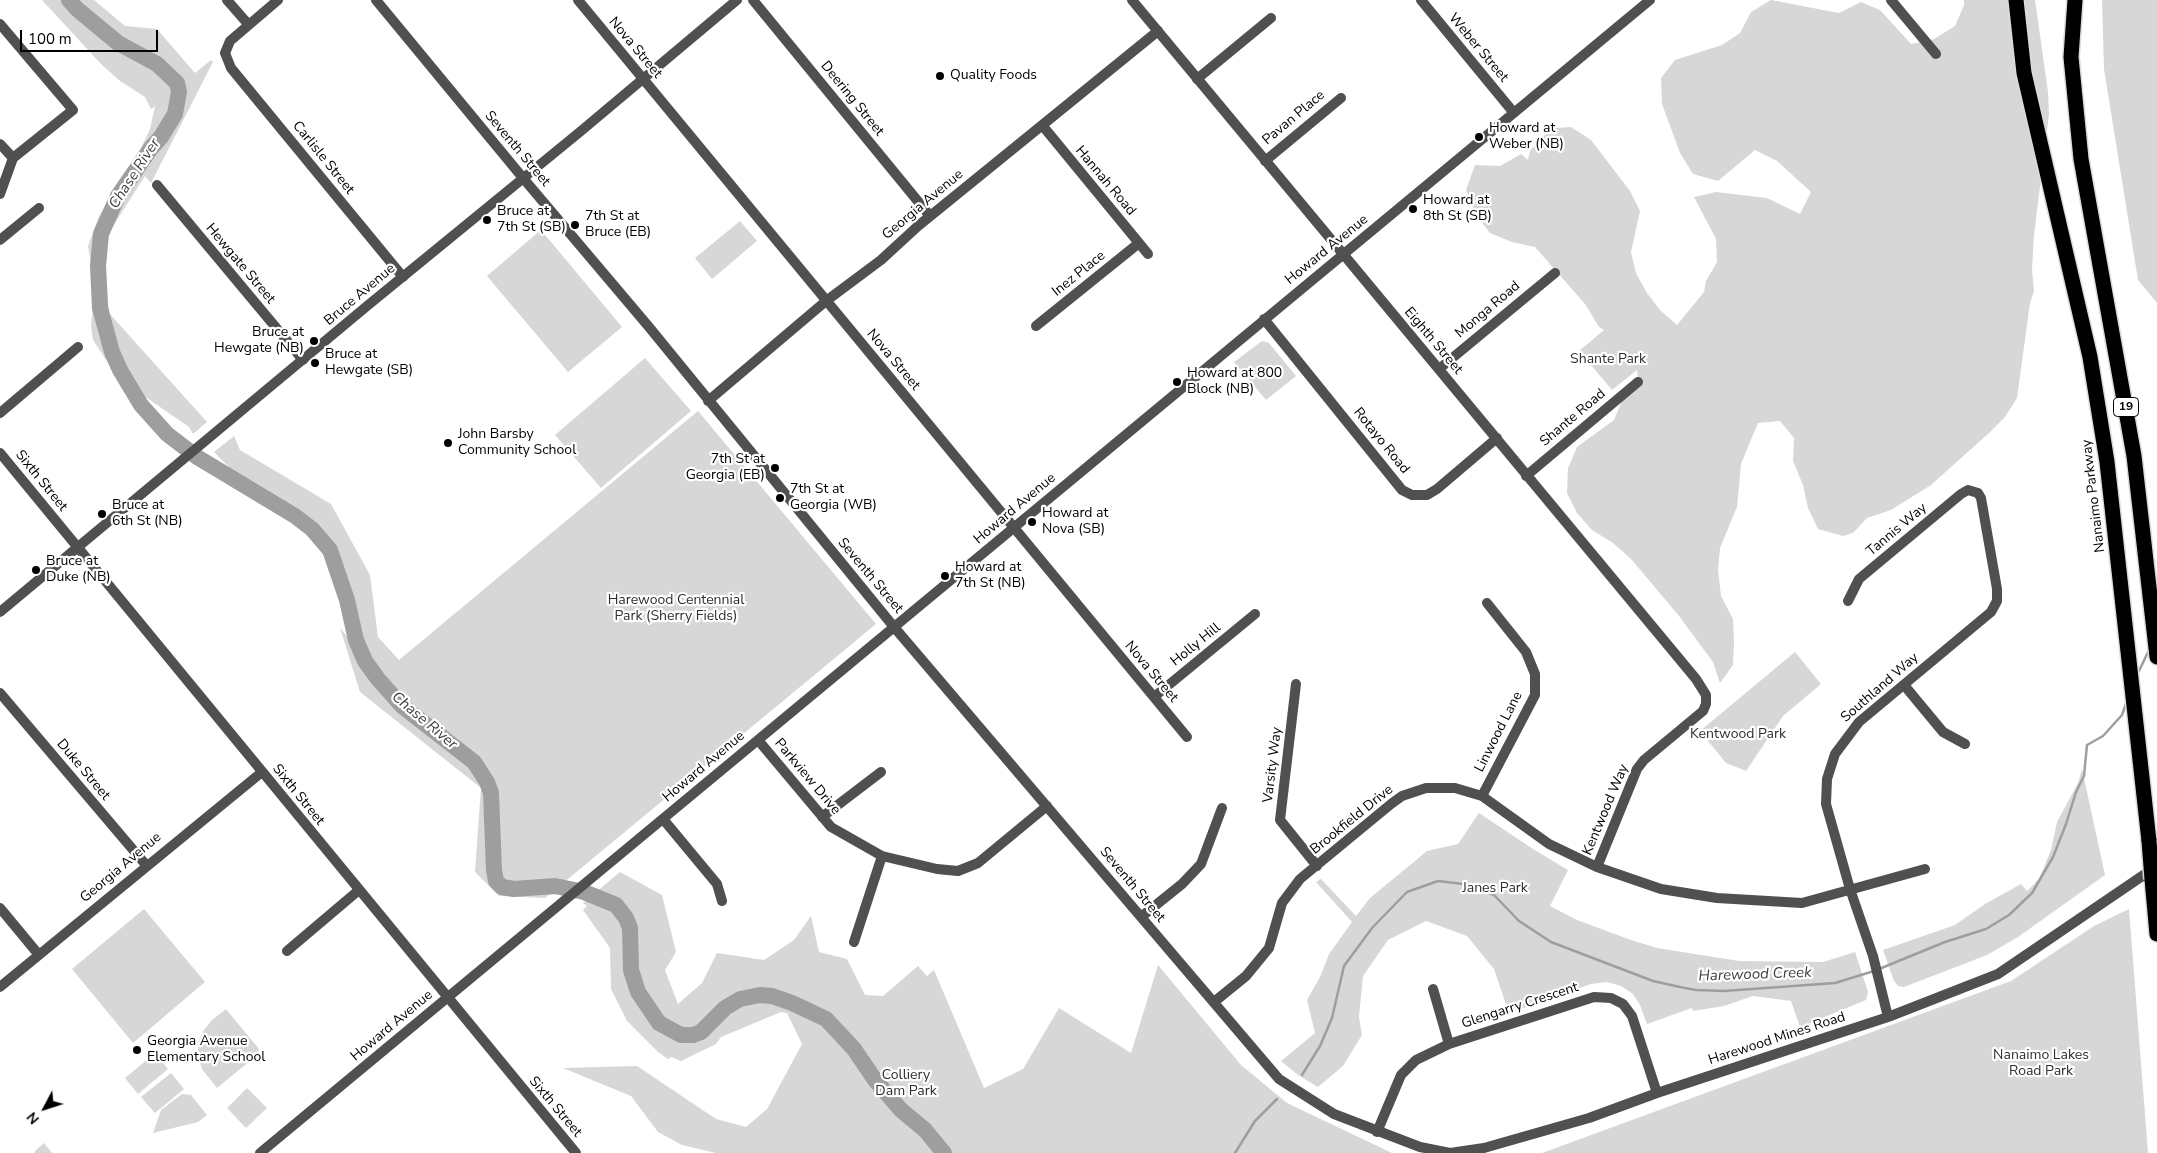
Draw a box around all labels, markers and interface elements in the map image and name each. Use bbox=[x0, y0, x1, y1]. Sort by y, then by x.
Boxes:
street label: Weber Street bbox=[1444, 10, 1512, 86]
street label: Nova Street bbox=[605, 14, 665, 82]
scale bar bbox=[22, 20, 160, 52]
text: 100 m bbox=[28, 29, 72, 49]
street label: Deering Street bbox=[817, 58, 887, 140]
place label: Quality Foods bbox=[950, 68, 1037, 84]
marker: Quality Foods bbox=[934, 70, 946, 82]
street label: Pavan Place bbox=[1259, 87, 1329, 149]
street label: Seventh Street bbox=[481, 108, 553, 190]
street label: Carlisle Street bbox=[288, 118, 358, 198]
place label: Howard at Weber (NB) bbox=[1489, 121, 1564, 154]
marker: Howard at Weber (NB) bbox=[1473, 131, 1485, 143]
water label: Chase River bbox=[106, 136, 164, 212]
street label: Hannah Road bbox=[1071, 143, 1139, 219]
street label: Georgia Avenue bbox=[879, 166, 967, 244]
place label: Howard at 8th St (SB) bbox=[1423, 193, 1492, 226]
marker: Howard at 8th St (SB) bbox=[1407, 203, 1419, 215]
place label: Bruce at 7th St (SB) bbox=[497, 204, 566, 236]
place label: 7th St at Bruce (EB) bbox=[585, 209, 651, 242]
street label: Howard Avenue bbox=[1282, 211, 1372, 289]
marker: Bruce at 7th St (SB) bbox=[481, 214, 493, 226]
marker: 7th St at Bruce (EB) bbox=[569, 219, 581, 231]
street label: Hewgate Street bbox=[202, 221, 278, 307]
street label: Inez Place bbox=[1049, 248, 1109, 300]
street label: Bruce Avenue bbox=[321, 260, 399, 330]
street label: Monga Road bbox=[1452, 278, 1524, 342]
street label: Eighth Street bbox=[1400, 304, 1466, 378]
place label: Bruce at Hewgate (NB) bbox=[214, 325, 304, 358]
street label: Nova Street bbox=[863, 326, 923, 394]
marker: Bruce at Hewgate (NB) bbox=[308, 335, 320, 347]
place label: Bruce at Hewgate (SB) bbox=[325, 347, 413, 380]
park label: Shante Park bbox=[1570, 352, 1646, 368]
marker: Bruce at Hewgate (SB) bbox=[309, 357, 321, 369]
place label: Howard at 800 Block (NB) bbox=[1187, 366, 1282, 398]
marker: Howard at 800 Block (NB) bbox=[1171, 376, 1183, 388]
street label: Shante Road bbox=[1537, 386, 1609, 450]
road number: 19 bbox=[2114, 398, 2138, 417]
street label: Rotayo Road bbox=[1349, 405, 1413, 477]
place label: John Barsby Community School bbox=[458, 427, 576, 460]
marker: John Barsby Community School bbox=[442, 437, 454, 449]
street label: Nanaimo Parkway bbox=[2079, 439, 2109, 553]
street label: Sixth Street bbox=[11, 447, 71, 515]
place label: 7th St at Georgia (EB) bbox=[686, 452, 765, 484]
marker: 7th St at Georgia (EB) bbox=[769, 462, 781, 474]
street label: Howard Avenue bbox=[971, 470, 1059, 548]
place label: 7th St at Georgia (WB) bbox=[790, 482, 877, 514]
marker: 7th St at Georgia (WB) bbox=[774, 492, 786, 504]
place label: Bruce at 6th St (NB) bbox=[112, 498, 183, 530]
street label: Tannis Way bbox=[1863, 500, 1931, 560]
place label: Howard at Nova (SB) bbox=[1042, 506, 1108, 538]
marker: Bruce at 6th St (NB) bbox=[96, 508, 108, 520]
marker: Howard at Nova (SB) bbox=[1026, 516, 1038, 528]
street label: Seventh Street bbox=[834, 535, 906, 617]
place label: Bruce at Duke (NB) bbox=[46, 554, 111, 586]
place label: Howard at 7th St (NB) bbox=[955, 560, 1026, 592]
marker: Bruce at Duke (NB) bbox=[30, 564, 42, 576]
marker: Howard at 7th St (NB) bbox=[939, 570, 951, 582]
park label: Harewood Centennial Park (Sherry Fields) bbox=[608, 593, 744, 626]
street label: Holly Hill bbox=[1168, 620, 1224, 670]
street label: Nova Street bbox=[1121, 638, 1181, 706]
street label: Southland Way bbox=[1838, 650, 1922, 726]
water label: Chase River bbox=[388, 688, 460, 754]
street label: Linwood Lane bbox=[1472, 689, 1526, 775]
street label: Varsity Way bbox=[1260, 726, 1286, 804]
park label: Kentwood Park bbox=[1690, 727, 1786, 743]
street label: Howard Avenue bbox=[660, 728, 748, 806]
street label: Duke Street bbox=[53, 736, 113, 804]
street label: Parkview Drive bbox=[770, 736, 844, 818]
street label: Sixth Street bbox=[268, 761, 328, 829]
street label: Kentwood Way bbox=[1579, 762, 1633, 858]
street label: Brookfield Drive bbox=[1307, 782, 1397, 858]
street label: Georgia Avenue bbox=[77, 829, 165, 907]
street label: Seventh Street bbox=[1096, 844, 1168, 926]
park label: Janes Park bbox=[1462, 881, 1528, 897]
water label: Harewood Creek bbox=[1698, 964, 1812, 986]
street label: Glengarry Crescent bbox=[1460, 979, 1580, 1033]
street label: Howard Avenue bbox=[348, 987, 436, 1065]
street label: Harewood Mines Road bbox=[1706, 1009, 1848, 1069]
place label: Georgia Avenue Elementary School bbox=[147, 1034, 265, 1066]
marker: Georgia Avenue Elementary School bbox=[131, 1044, 143, 1056]
park label: Nanaimo Lakes Road Park bbox=[1993, 1048, 2089, 1080]
park label: Colliery Dam Park bbox=[875, 1068, 937, 1100]
street label: Sixth Street bbox=[525, 1073, 585, 1141]
north arrow bbox=[20, 1083, 70, 1133]
text: N bbox=[22, 1108, 44, 1128]

